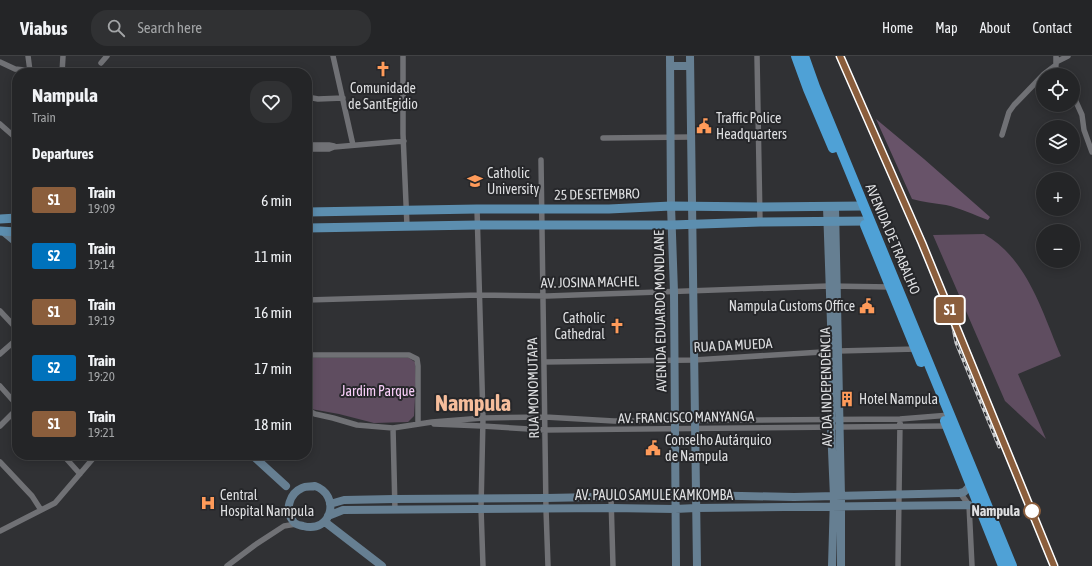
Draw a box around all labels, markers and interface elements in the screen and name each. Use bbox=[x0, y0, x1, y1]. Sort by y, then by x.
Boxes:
search box bbox=[91, 10, 371, 46]
text: Viabus bbox=[20, 17, 67, 39]
icon: search bbox=[105, 17, 127, 39]
text: Search here bbox=[137, 19, 202, 36]
text: Home bbox=[882, 20, 913, 36]
text: Map bbox=[935, 20, 958, 36]
text: About bbox=[980, 20, 1011, 36]
text: Contact bbox=[1033, 20, 1072, 36]
church icon: Comunidade de SantEgidio bbox=[374, 60, 392, 78]
map controls bbox=[1036, 68, 1080, 268]
button: locate bbox=[1036, 68, 1080, 112]
place label: Comunidade de SantEgidio bbox=[348, 80, 418, 112]
button: heart bbox=[250, 81, 292, 123]
text: Nampula bbox=[32, 84, 98, 106]
text: Train bbox=[32, 110, 56, 125]
place label: Traffic Police Headquarters bbox=[716, 110, 787, 142]
public building icon: Traffic Police Headquarters bbox=[695, 117, 713, 135]
button: layers bbox=[1036, 120, 1080, 164]
text: Departures bbox=[32, 145, 94, 162]
place label: Catholic University bbox=[487, 165, 540, 197]
school or university icon: Catholic University bbox=[466, 172, 484, 190]
button: + bbox=[1036, 172, 1080, 216]
street label: AVENIDA DE TRABALHO bbox=[862, 181, 924, 297]
text: Train bbox=[88, 184, 116, 201]
street label: 25 DE SETEMBRO bbox=[554, 185, 640, 203]
text: S1 bbox=[48, 192, 60, 208]
text: 6 min bbox=[261, 192, 292, 209]
text: 19:09 bbox=[88, 201, 115, 216]
button: − bbox=[1036, 224, 1080, 268]
street label: AVENIDA EDUARDO MONDLANE bbox=[651, 230, 669, 392]
text: Train bbox=[88, 240, 116, 257]
text: S2 bbox=[48, 248, 60, 264]
text: 11 min bbox=[254, 248, 292, 265]
text: 19:14 bbox=[88, 257, 115, 272]
street label: AV. JOSINA MACHEL bbox=[541, 273, 640, 291]
text: Train bbox=[88, 296, 116, 313]
public building icon: Nampula Customs Office bbox=[858, 297, 876, 315]
line badge: S1 bbox=[932, 297, 968, 323]
place label: Nampula Customs Office bbox=[729, 298, 855, 314]
text: S1 bbox=[944, 302, 956, 318]
text: S1 bbox=[48, 304, 60, 320]
text: 16 min bbox=[254, 304, 292, 321]
place label: Catholic Cathedral bbox=[554, 310, 606, 342]
text: 19:19 bbox=[88, 313, 115, 328]
church icon: Catholic Cathedral bbox=[608, 317, 626, 335]
street label: AV. DA INDEPENDÊNCIA bbox=[817, 327, 835, 447]
street label: RUA DA MUEDA bbox=[693, 335, 773, 355]
street label: RUA MONOMUTAPA bbox=[524, 337, 542, 439]
text: Train bbox=[88, 352, 116, 369]
text: S2 bbox=[48, 360, 60, 376]
text: 17 min bbox=[254, 360, 292, 377]
text: 19:20 bbox=[88, 369, 115, 384]
park label: Jardim Parque bbox=[341, 383, 415, 399]
district label: Nampula bbox=[435, 390, 511, 416]
building icon: Hotel Nampula bbox=[838, 390, 856, 408]
place label: Hotel Nampula bbox=[859, 391, 938, 407]
text: Train bbox=[88, 408, 116, 425]
street label: AV. FRANCISCO MANYANGA bbox=[618, 408, 754, 426]
text: S1 bbox=[48, 416, 60, 432]
text: 18 min bbox=[254, 416, 292, 433]
text: 19:21 bbox=[88, 425, 115, 440]
place label: Conselho Autárquico de Nampula bbox=[665, 432, 772, 464]
public building icon: Conselho Autárquico de Nampula bbox=[644, 439, 662, 457]
place label: Central Hospital Nampula bbox=[220, 487, 314, 519]
street label: AV. PAULO SAMULE KAMKOMBA bbox=[575, 487, 733, 503]
hospital icon: Central Hospital Nampula bbox=[199, 494, 217, 512]
marker: Nampula bbox=[1023, 502, 1041, 520]
place label: Nampula bbox=[972, 503, 1020, 519]

